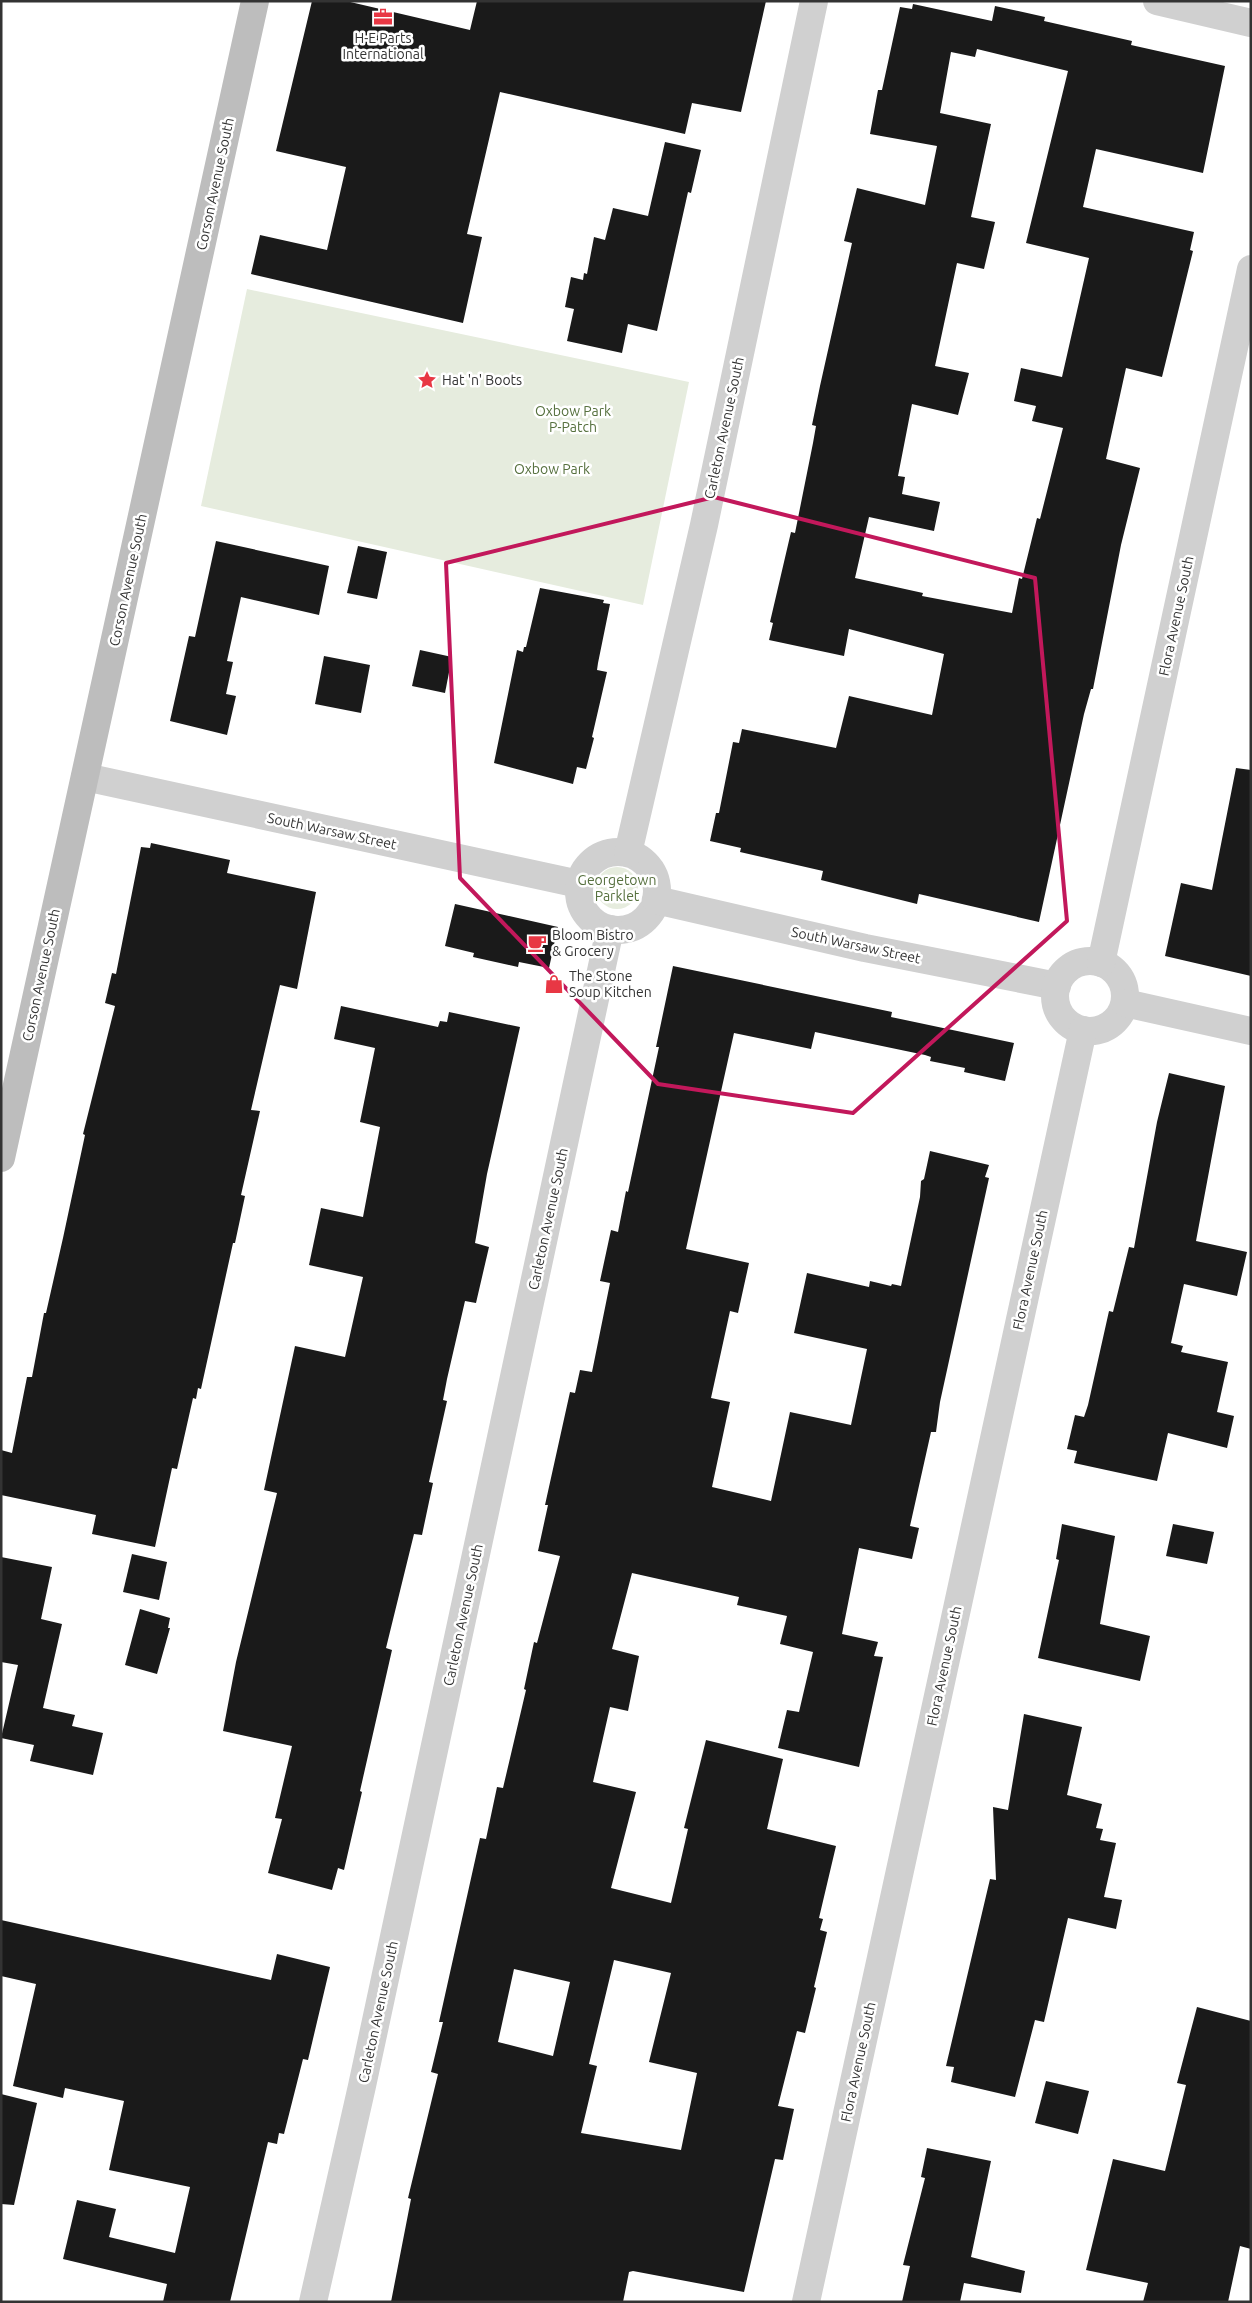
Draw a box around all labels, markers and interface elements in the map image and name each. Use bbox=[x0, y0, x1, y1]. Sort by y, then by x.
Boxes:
office icon: H-E Parts International bbox=[372, 6, 394, 28]
place label: H-E Parts International bbox=[342, 30, 424, 62]
street label: Corson Avenue South bbox=[193, 116, 237, 252]
street label: Carleton Avenue South bbox=[701, 356, 747, 500]
place icon: Hat 'n' Boots bbox=[416, 369, 438, 391]
place label: Hat 'n' Boots bbox=[442, 372, 522, 388]
park label: Oxbow Park P-Patch bbox=[535, 403, 611, 435]
park label: Oxbow Park bbox=[514, 461, 590, 477]
street label: Corson Avenue South bbox=[106, 512, 150, 648]
street label: Flora Avenue South bbox=[1155, 555, 1197, 677]
street label: South Warsaw Street bbox=[266, 809, 399, 853]
park label: Georgetown Parklet bbox=[578, 872, 656, 904]
street label: Corson Avenue South bbox=[19, 907, 63, 1043]
street label: South Warsaw Street bbox=[790, 923, 923, 967]
place label: Bloom Bistro & Grocery bbox=[552, 927, 634, 959]
cafe icon: Bloom Bistro & Grocery bbox=[526, 932, 548, 954]
place label: The Stone Soup Kitchen bbox=[569, 968, 652, 1000]
shop icon: The Stone Soup Kitchen bbox=[543, 973, 565, 995]
street label: Carleton Avenue South bbox=[525, 1147, 571, 1291]
street label: Flora Avenue South bbox=[1009, 1209, 1051, 1331]
street label: Carleton Avenue South bbox=[440, 1543, 486, 1687]
street label: Flora Avenue South bbox=[923, 1605, 965, 1727]
street label: Carleton Avenue South bbox=[355, 1940, 401, 2084]
street label: Flora Avenue South bbox=[837, 2001, 879, 2123]

